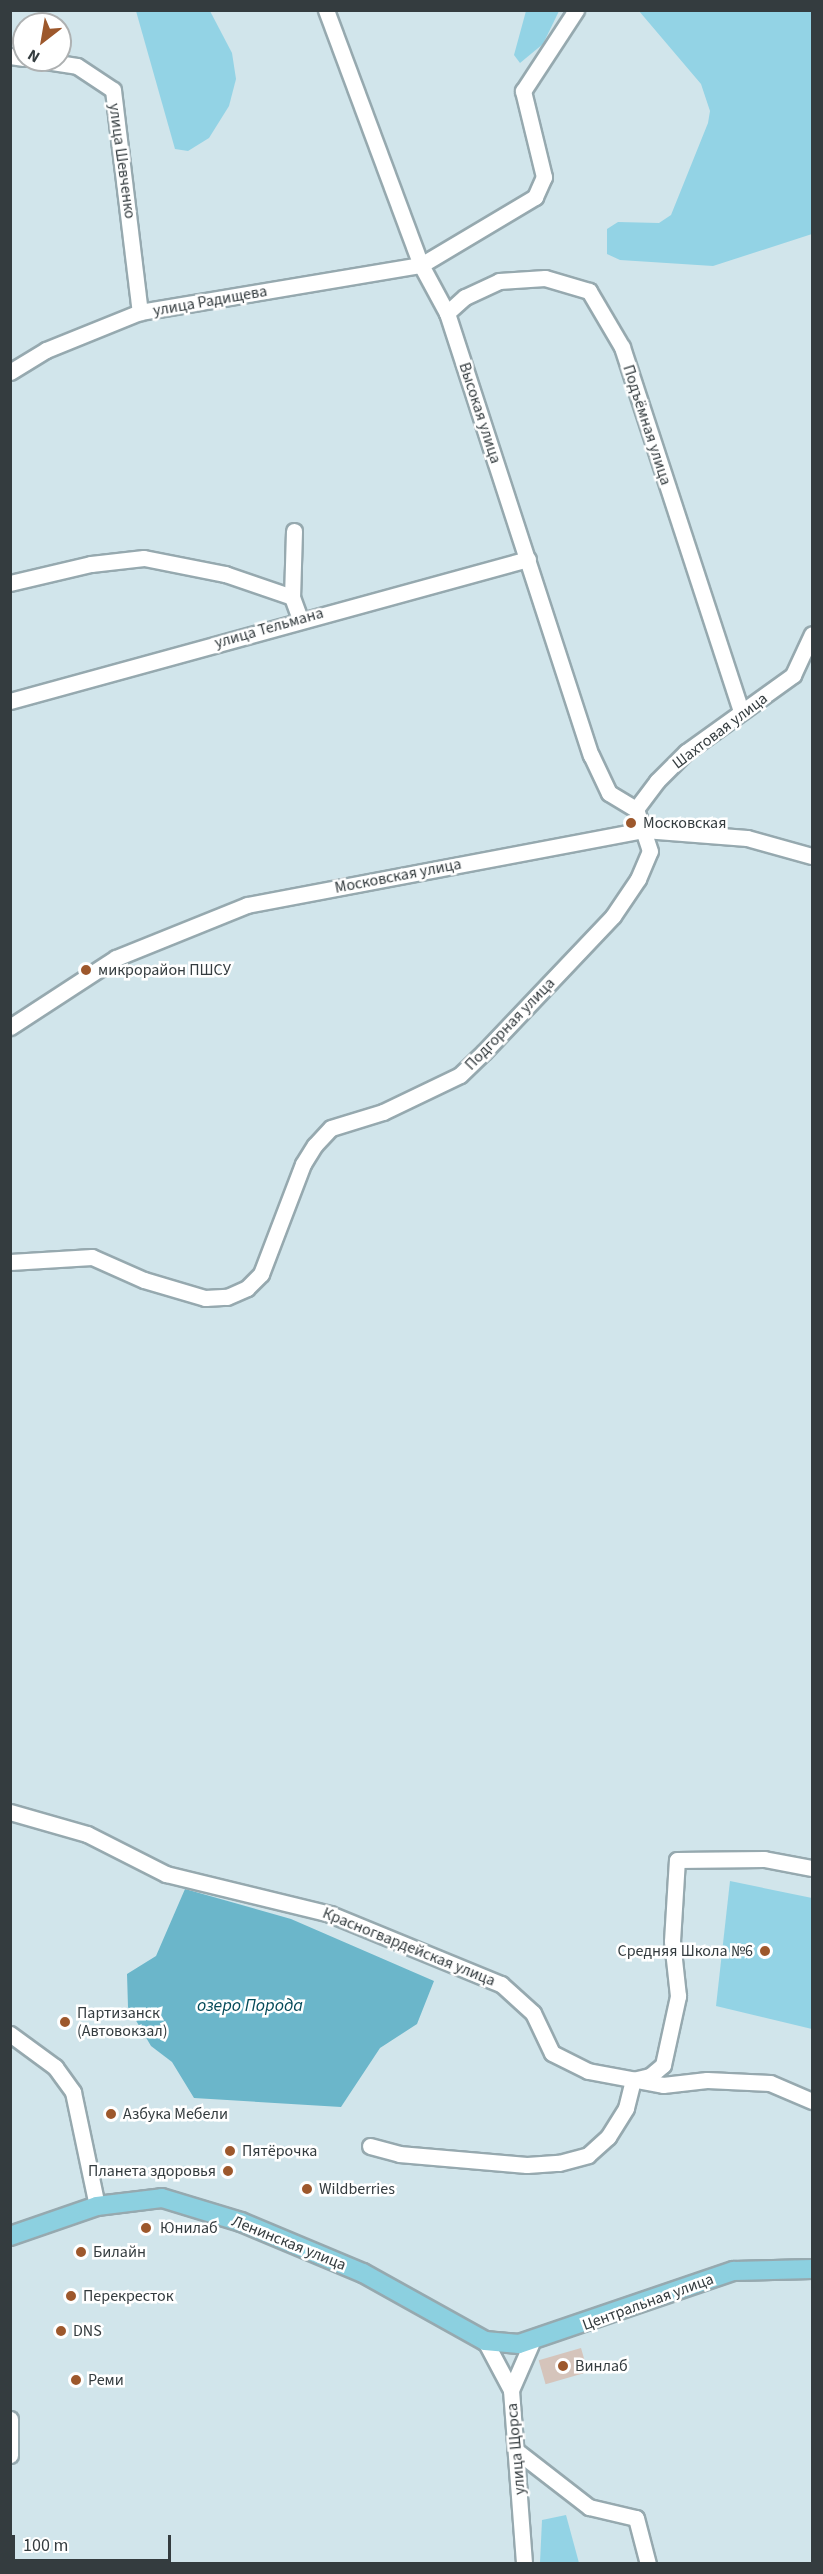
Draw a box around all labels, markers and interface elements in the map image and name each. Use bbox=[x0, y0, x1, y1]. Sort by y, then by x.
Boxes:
north arrow bbox=[12, 12, 72, 72]
text: N bbox=[24, 44, 44, 68]
street label: улица Шевченко bbox=[104, 102, 140, 220]
street label: улица Радищева bbox=[151, 282, 269, 320]
street label: Высокая улица bbox=[455, 360, 505, 466]
street label: Подъёмная улица bbox=[619, 362, 675, 488]
street label: улица Тельмана bbox=[212, 603, 326, 653]
street label: Шахтовая улица bbox=[669, 689, 771, 773]
place label: Московская bbox=[643, 813, 726, 833]
marker: Московская bbox=[624, 816, 638, 830]
street label: Московская улица bbox=[333, 854, 463, 898]
place label: микрорайон ПШСУ bbox=[98, 960, 231, 980]
marker: микрорайон ПШСУ bbox=[79, 963, 93, 977]
street label: Подгорная улица bbox=[461, 974, 559, 1074]
street label: Красногвардейская улица bbox=[320, 1904, 498, 1990]
place label: Средняя Школа №6 bbox=[618, 1941, 753, 1961]
marker: Средняя Школа №6 bbox=[758, 1944, 772, 1958]
water label: озеро Порода bbox=[197, 1995, 303, 2017]
place label: Партизанск (Автовокзал) bbox=[77, 2003, 168, 2041]
marker: Партизанск (Автовокзал) bbox=[58, 2015, 72, 2029]
place label: Азбука Мебели bbox=[123, 2104, 228, 2124]
marker: Азбука Мебели bbox=[104, 2107, 118, 2121]
place label: Пятёрочка bbox=[242, 2141, 317, 2161]
marker: Пятёрочка bbox=[223, 2144, 237, 2158]
place label: Планета здоровья bbox=[88, 2161, 216, 2181]
marker: Планета здоровья bbox=[221, 2164, 235, 2178]
place label: Wildberries bbox=[319, 2179, 395, 2199]
marker: Wildberries bbox=[300, 2182, 314, 2196]
street label: Ленинская улица bbox=[229, 2211, 349, 2275]
place label: Юнилаб bbox=[160, 2218, 218, 2238]
marker: Юнилаб bbox=[137, 2219, 155, 2237]
place label: Билайн bbox=[93, 2242, 146, 2262]
marker: Билайн bbox=[74, 2245, 88, 2259]
street label: Центральная улица bbox=[580, 2269, 716, 2335]
place label: Перекресток bbox=[83, 2286, 174, 2306]
marker: Перекресток bbox=[64, 2289, 78, 2303]
place label: DNS bbox=[73, 2321, 102, 2341]
marker: DNS bbox=[54, 2324, 68, 2338]
place label: Винлаб bbox=[575, 2356, 628, 2376]
marker: Винлаб bbox=[556, 2359, 570, 2373]
place label: Реми bbox=[88, 2370, 124, 2390]
marker: Реми bbox=[69, 2373, 83, 2387]
street label: улица Щорса bbox=[502, 2402, 530, 2496]
scale bar bbox=[15, 2523, 174, 2561]
text: 100 m bbox=[23, 2533, 68, 2558]

